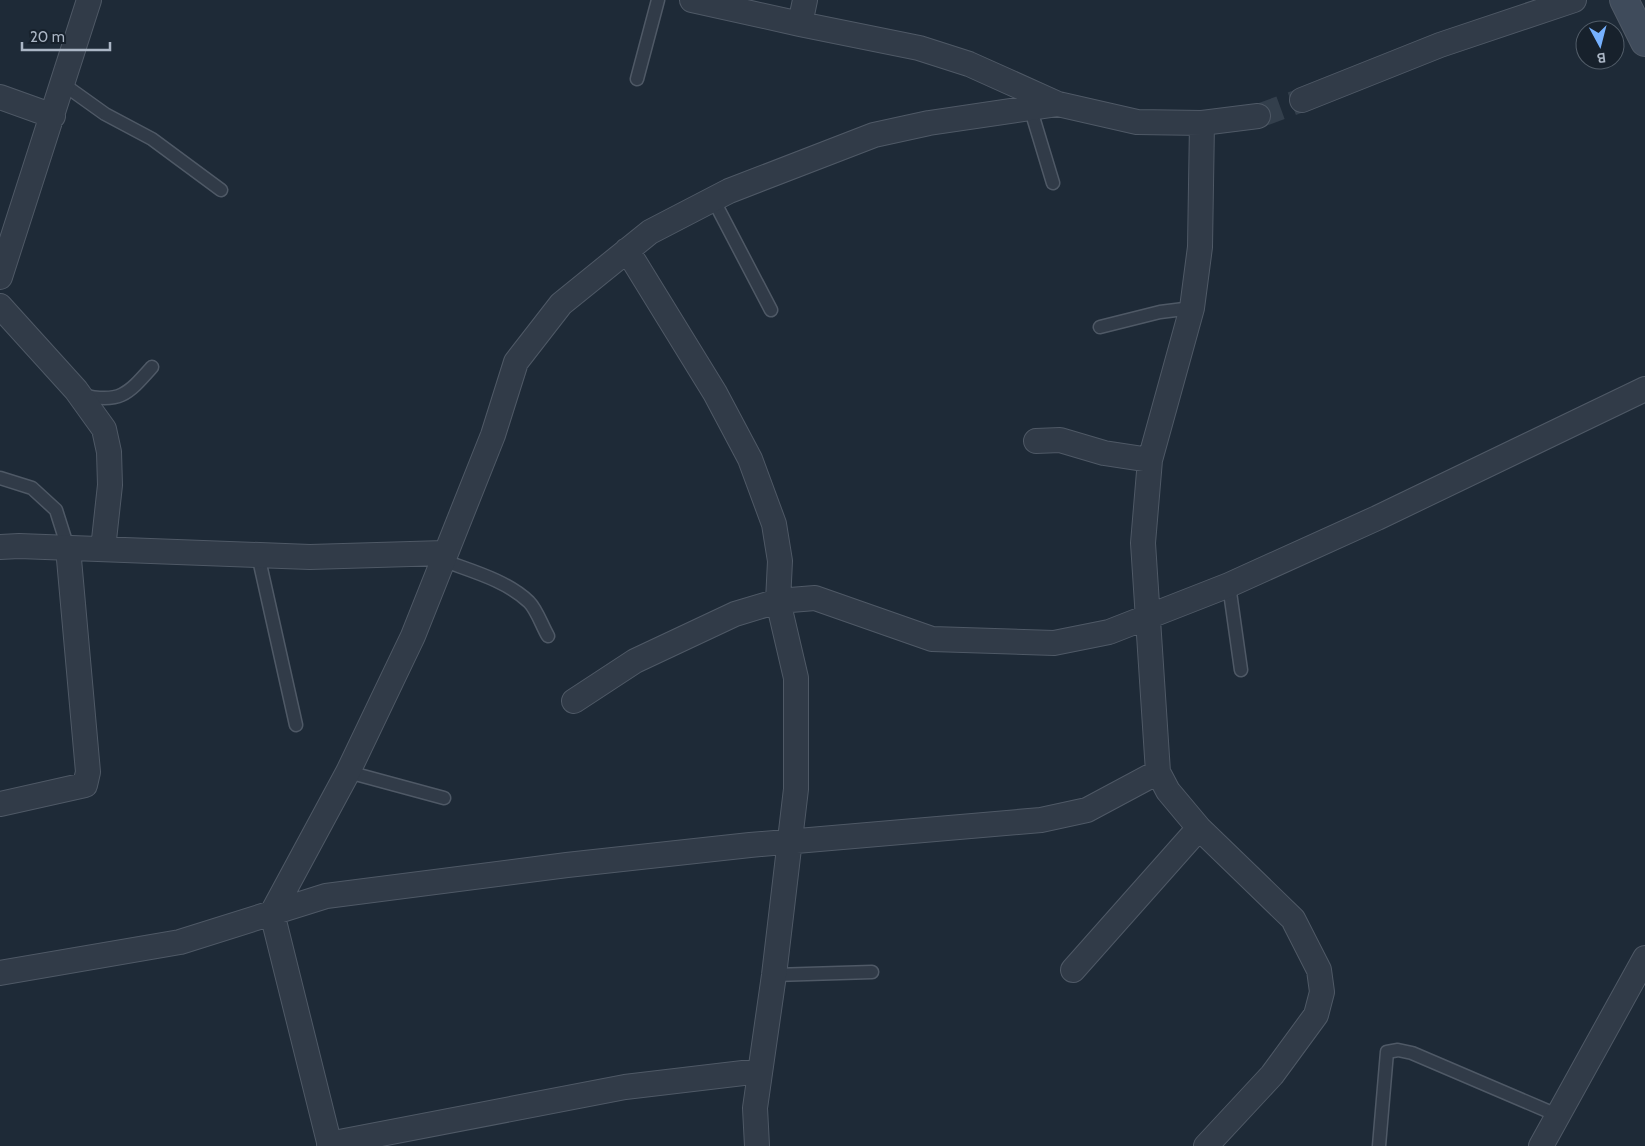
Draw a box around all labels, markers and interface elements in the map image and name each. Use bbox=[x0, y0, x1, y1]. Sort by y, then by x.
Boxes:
scale bar bbox=[22, 20, 110, 52]
north arrow bbox=[1575, 20, 1625, 70]
text: 20 m bbox=[30, 28, 65, 46]
text: B bbox=[1596, 48, 1607, 67]

